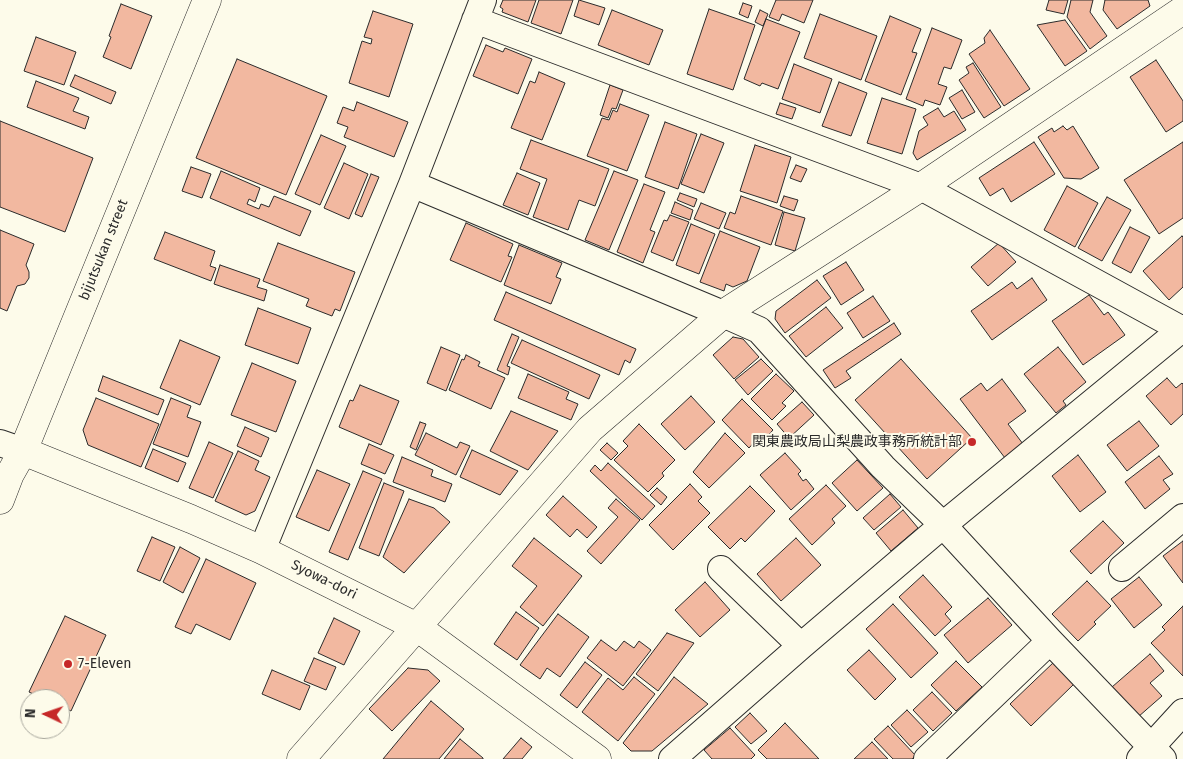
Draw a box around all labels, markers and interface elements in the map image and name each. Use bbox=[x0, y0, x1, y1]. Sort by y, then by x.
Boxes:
street label: bijutsukan street bbox=[76, 197, 132, 303]
place label: 関東農政局山梨農政事務所統計部 bbox=[752, 434, 962, 450]
marker: 関東農政局山梨農政事務所統計部 bbox=[966, 436, 978, 448]
street label: Syowa-dori bbox=[288, 557, 360, 603]
place label: 7-Eleven bbox=[78, 656, 132, 672]
marker: 7-Eleven bbox=[62, 658, 74, 670]
north arrow bbox=[20, 689, 70, 739]
text: N bbox=[22, 708, 39, 718]

